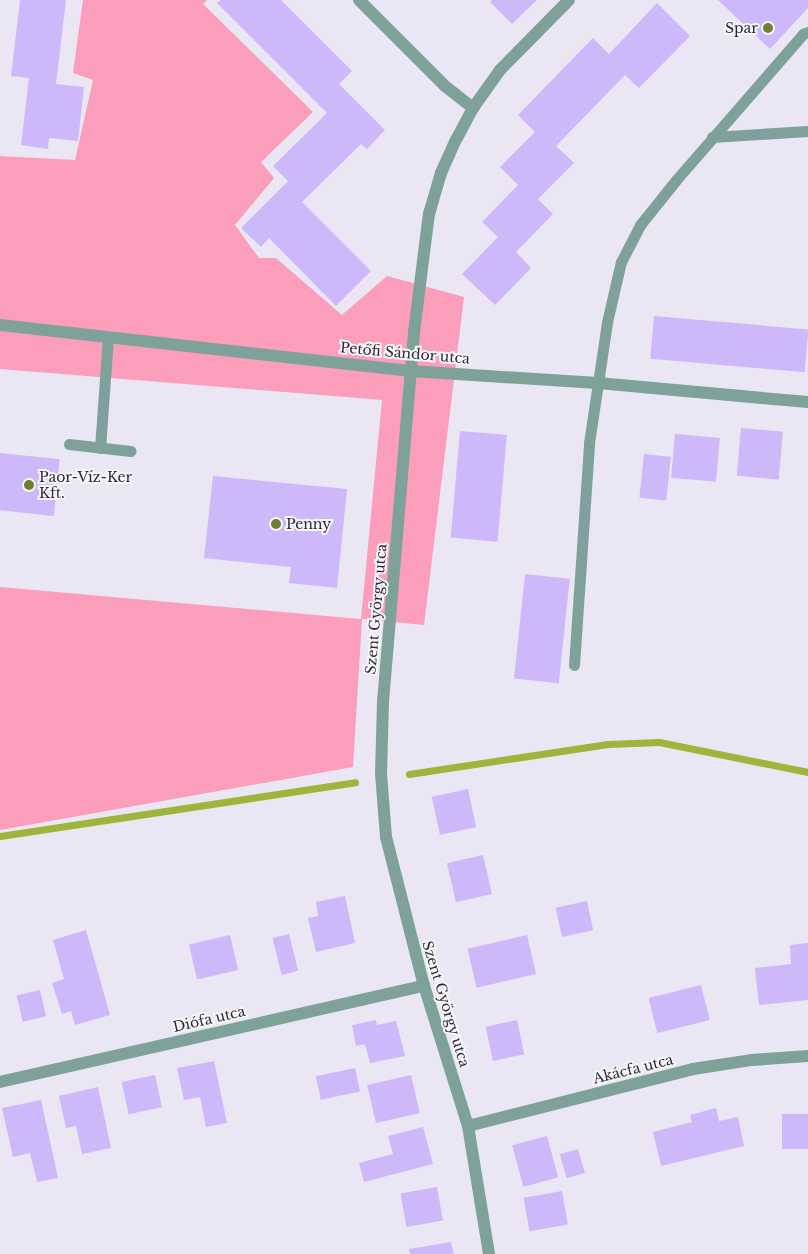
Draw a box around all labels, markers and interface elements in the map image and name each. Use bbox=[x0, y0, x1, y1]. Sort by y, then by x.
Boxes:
place label: Spar bbox=[725, 20, 758, 36]
marker: Spar bbox=[762, 22, 774, 34]
street label: Petőfi Sándor utca bbox=[339, 339, 471, 367]
place label: Paor-Víz-Ker Kft. bbox=[39, 469, 132, 502]
marker: Paor-Víz-Ker Kft. bbox=[23, 479, 35, 491]
place label: Penny bbox=[286, 516, 331, 532]
marker: Penny bbox=[270, 518, 282, 530]
street label: Szent György utca bbox=[362, 543, 390, 675]
street label: Szent György utca bbox=[419, 939, 473, 1069]
street label: Diófa utca bbox=[171, 1003, 247, 1035]
street label: Akácfa utca bbox=[591, 1051, 675, 1087]

